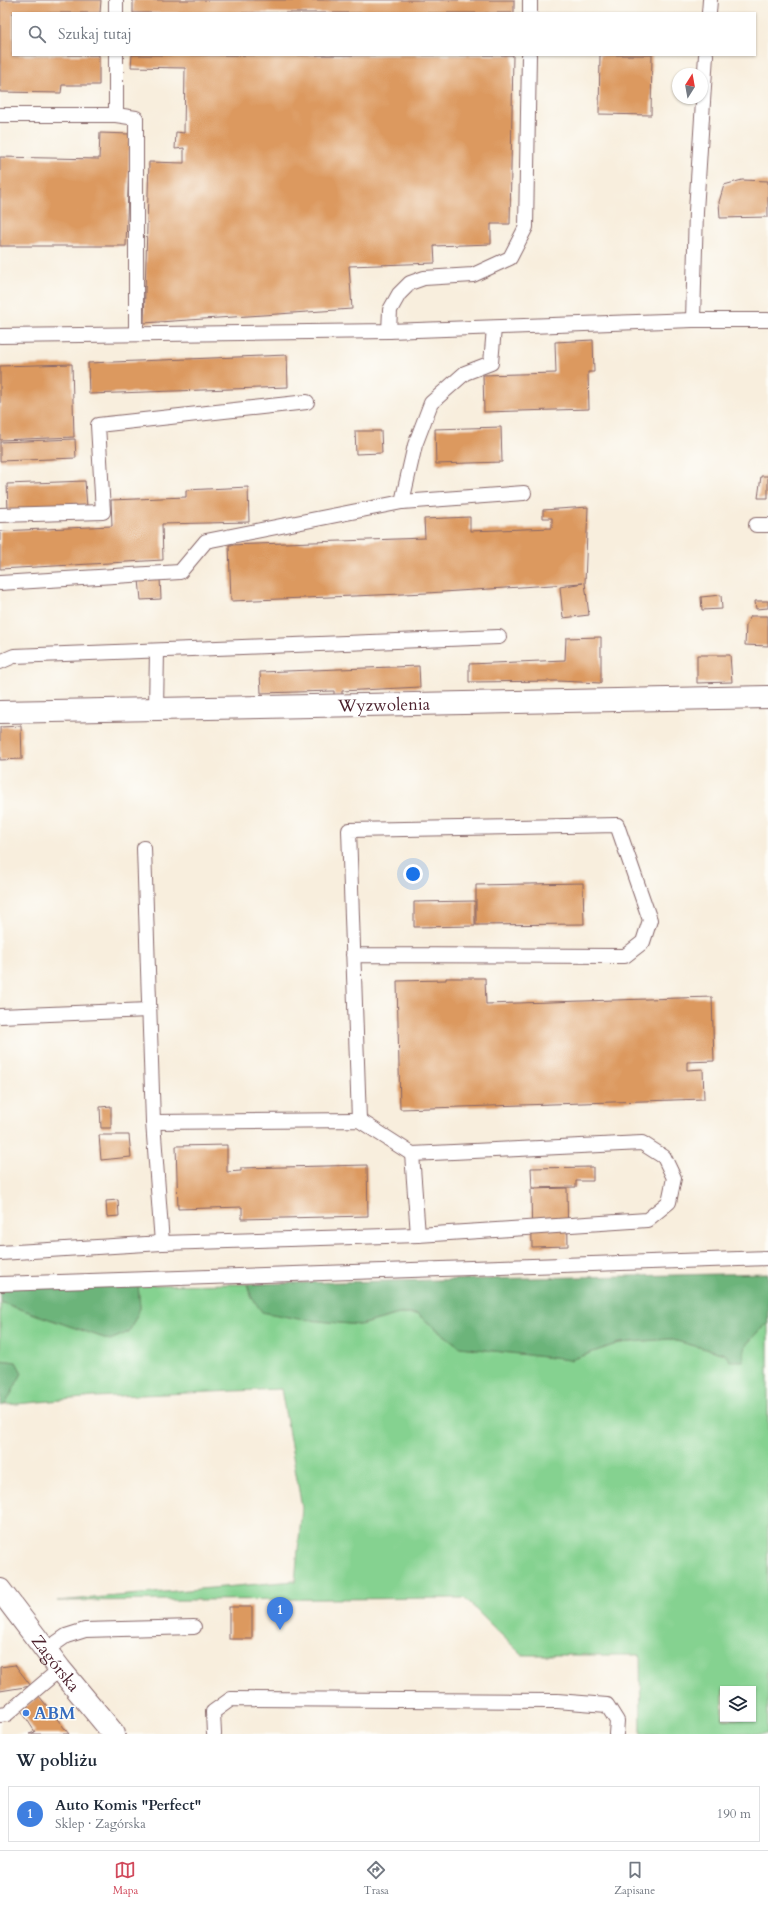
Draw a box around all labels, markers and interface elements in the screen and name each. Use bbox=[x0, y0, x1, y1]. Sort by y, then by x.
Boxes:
search box bbox=[12, 12, 756, 56]
icon: search bbox=[26, 23, 48, 45]
text: Szukaj tutaj bbox=[58, 24, 132, 44]
north arrow bbox=[672, 68, 708, 104]
street label: Wyzwolenia bbox=[337, 692, 431, 717]
your location bbox=[403, 864, 423, 884]
pin: 1 bbox=[267, 1597, 293, 1630]
street label: Zagórska bbox=[26, 1630, 86, 1697]
map controls bbox=[720, 1686, 756, 1722]
button: layers bbox=[720, 1686, 756, 1722]
place label: ABM bbox=[34, 1702, 76, 1725]
marker: ABM bbox=[21, 1708, 31, 1718]
text: W pobliżu bbox=[16, 1749, 97, 1772]
text: Auto Komis "Perfect" bbox=[55, 1795, 201, 1815]
text: 1 bbox=[27, 1805, 33, 1823]
text: 190 m bbox=[717, 1805, 751, 1823]
text: Sklep · Zagórska bbox=[55, 1815, 146, 1833]
tab: Mapa bbox=[113, 1859, 138, 1898]
tab: Trasa bbox=[364, 1859, 389, 1898]
tab: Zapisane bbox=[614, 1859, 655, 1898]

